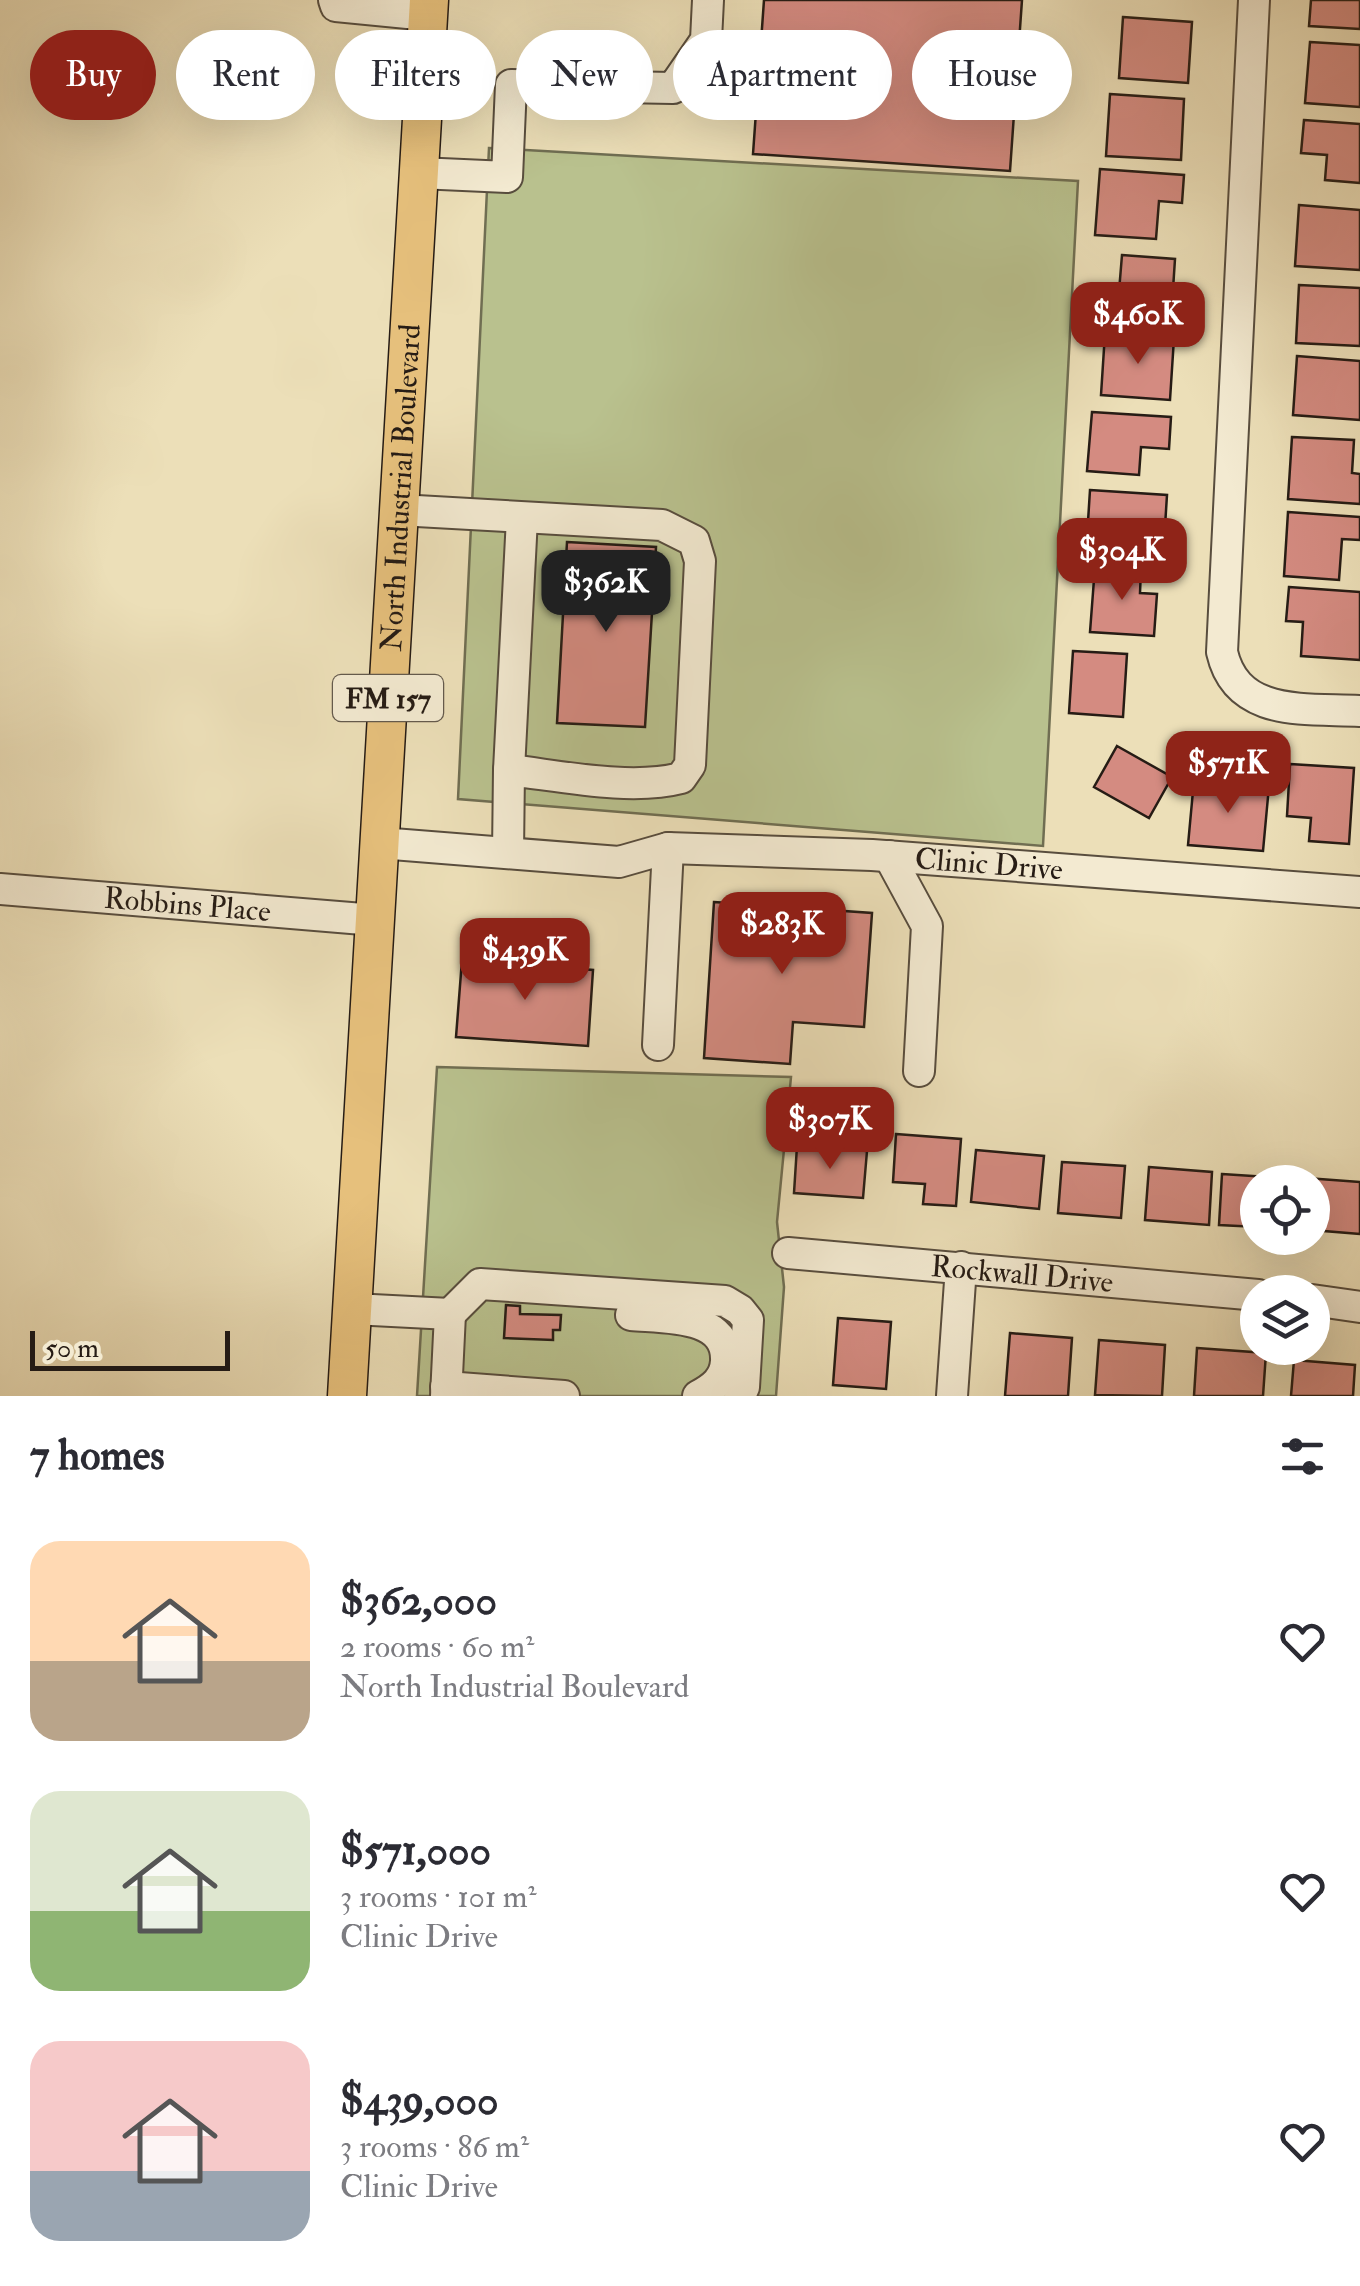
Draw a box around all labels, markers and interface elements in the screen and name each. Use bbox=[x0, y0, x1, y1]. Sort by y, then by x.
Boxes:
chip: Buy bbox=[30, 30, 156, 120]
chip: Rent bbox=[176, 30, 315, 120]
chip: Filters bbox=[335, 30, 496, 120]
chip: New bbox=[516, 30, 653, 120]
chip: Apartment bbox=[673, 30, 892, 120]
chip: House bbox=[912, 30, 1072, 120]
pin: $460K bbox=[1068, 282, 1208, 367]
text: $460K bbox=[1093, 294, 1183, 334]
street label: North Industrial Boulevard bbox=[373, 323, 429, 652]
pin: $304K bbox=[1052, 518, 1192, 603]
text: $304K bbox=[1079, 530, 1165, 570]
pin: $362K bbox=[536, 550, 676, 635]
text: $362K bbox=[563, 562, 649, 602]
road number: FM 157 bbox=[333, 675, 443, 721]
pin: $571K bbox=[1158, 731, 1298, 816]
text: $571K bbox=[1188, 743, 1268, 783]
street label: Clinic Drive bbox=[914, 840, 1064, 888]
street label: Robbins Place bbox=[102, 880, 272, 930]
pin: $283K bbox=[712, 892, 852, 977]
text: $283K bbox=[740, 904, 824, 944]
pin: $439K bbox=[455, 918, 595, 1003]
text: $439K bbox=[482, 930, 568, 970]
pin: $307K bbox=[760, 1087, 900, 1172]
text: $307K bbox=[788, 1099, 872, 1139]
map controls bbox=[1240, 1165, 1330, 1365]
button: locate bbox=[1240, 1165, 1330, 1255]
street label: Rockwall Drive bbox=[929, 1248, 1115, 1301]
button: layers bbox=[1240, 1275, 1330, 1365]
scale bar bbox=[30, 1326, 230, 1370]
text: 50 m bbox=[45, 1331, 99, 1366]
icon: filters bbox=[1275, 1429, 1330, 1484]
text: 7 homes bbox=[30, 1430, 165, 1482]
text: $362,000 bbox=[340, 1575, 497, 1627]
icon: home bbox=[110, 1581, 230, 1701]
icon: heart bbox=[1275, 1614, 1330, 1669]
text: 2 rooms · 60 m² bbox=[340, 1627, 534, 1667]
text: North Industrial Boulevard bbox=[340, 1667, 689, 1707]
text: $571,000 bbox=[340, 1825, 491, 1877]
icon: home bbox=[110, 1831, 230, 1951]
icon: heart bbox=[1275, 1864, 1330, 1919]
text: 3 rooms · 101 m² bbox=[340, 1877, 537, 1917]
text: Clinic Drive bbox=[340, 1917, 498, 1957]
text: $439,000 bbox=[340, 2075, 499, 2127]
icon: home bbox=[110, 2081, 230, 2201]
icon: heart bbox=[1275, 2114, 1330, 2169]
text: 3 rooms · 86 m² bbox=[340, 2127, 529, 2167]
text: Clinic Drive bbox=[340, 2167, 498, 2207]

